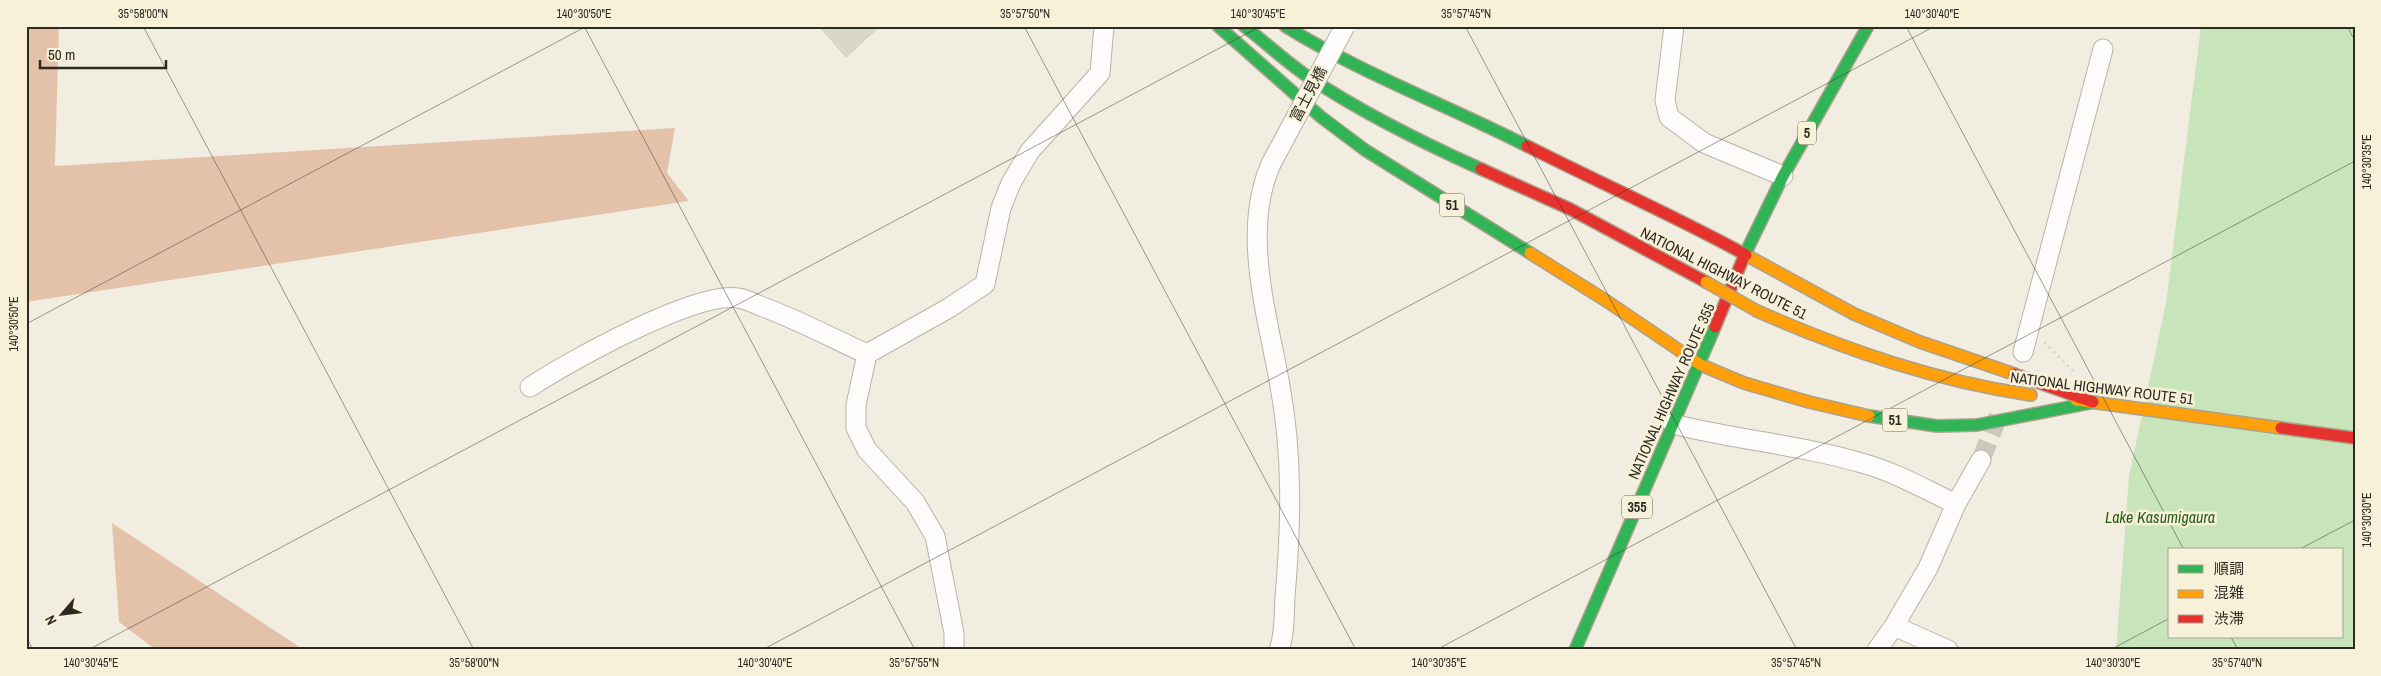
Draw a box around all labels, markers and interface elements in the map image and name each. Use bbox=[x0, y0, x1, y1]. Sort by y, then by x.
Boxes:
text: 35°58'00"N bbox=[118, 6, 168, 22]
text: 140°30'50"E bbox=[556, 6, 612, 22]
text: 35°57'50"N bbox=[1000, 6, 1050, 22]
text: 140°30'45"E bbox=[1230, 6, 1286, 22]
text: 35°57'45"N bbox=[1441, 6, 1491, 22]
text: 140°30'40"E bbox=[1904, 6, 1960, 22]
scale bar bbox=[40, 38, 166, 70]
text: 50 m bbox=[48, 44, 75, 65]
street label: 富士見橋 bbox=[1285, 63, 1331, 125]
road number: 5 bbox=[1798, 122, 1816, 144]
text: 140°30'35"E bbox=[2359, 134, 2375, 190]
road number: 51 bbox=[1440, 194, 1464, 216]
street label: NATIONAL HIGHWAY ROUTE 51 bbox=[1637, 222, 1811, 324]
text: 140°30'50"E bbox=[6, 296, 22, 352]
street label: NATIONAL HIGHWAY ROUTE 355 bbox=[1623, 299, 1720, 483]
street label: NATIONAL HIGHWAY ROUTE 51 bbox=[2009, 366, 2195, 410]
road number: 51 bbox=[1882, 408, 1908, 432]
text: 140°30'30"E bbox=[2359, 492, 2375, 548]
road number: 355 bbox=[1622, 496, 1652, 518]
water label: Lake Kasumigaura bbox=[2105, 506, 2215, 528]
legend bbox=[2168, 548, 2344, 638]
text: 順調 bbox=[2214, 558, 2244, 579]
text: 混雑 bbox=[2214, 582, 2244, 603]
north arrow bbox=[38, 588, 88, 638]
text: 渋滞 bbox=[2214, 608, 2244, 629]
text: N bbox=[41, 612, 60, 628]
text: 140°30'45"E bbox=[63, 655, 119, 671]
text: 35°58'00"N bbox=[449, 655, 499, 671]
text: 140°30'40"E bbox=[737, 655, 793, 671]
text: 35°57'55"N bbox=[889, 655, 939, 671]
text: 140°30'35"E bbox=[1411, 655, 1467, 671]
text: 35°57'45"N bbox=[1771, 655, 1821, 671]
text: 140°30'30"E bbox=[2085, 655, 2141, 671]
text: 35°57'40"N bbox=[2212, 655, 2262, 671]

